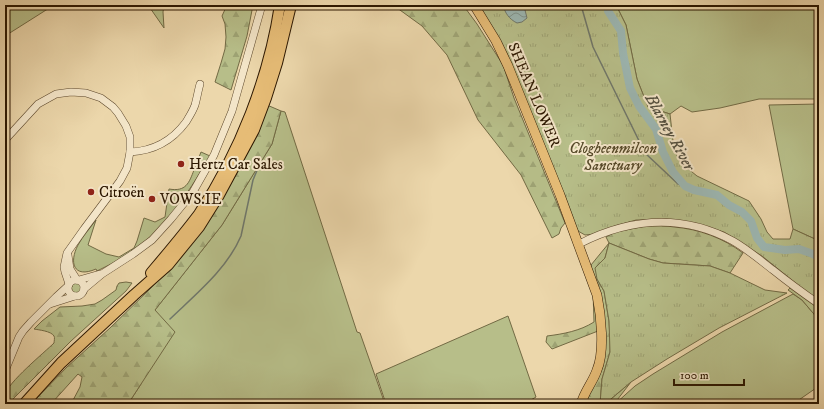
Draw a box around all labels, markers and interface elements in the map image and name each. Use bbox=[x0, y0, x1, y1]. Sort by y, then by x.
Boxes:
street label: SHEAN LOWER bbox=[503, 40, 565, 150]
water label: Blarney River bbox=[640, 89, 700, 175]
park label: Clogheenmilcon Sanctuary bbox=[569, 139, 657, 175]
place label: Hertz Car Sales bbox=[189, 155, 283, 174]
marker: Hertz Car Sales bbox=[176, 159, 186, 169]
place label: Citroën bbox=[99, 183, 145, 202]
marker: Citroën bbox=[86, 187, 96, 197]
place label: VOWS.IE bbox=[159, 190, 222, 209]
marker: VOWS.IE bbox=[147, 194, 157, 204]
scale bar bbox=[674, 361, 744, 387]
text: 100 m bbox=[680, 368, 709, 383]

